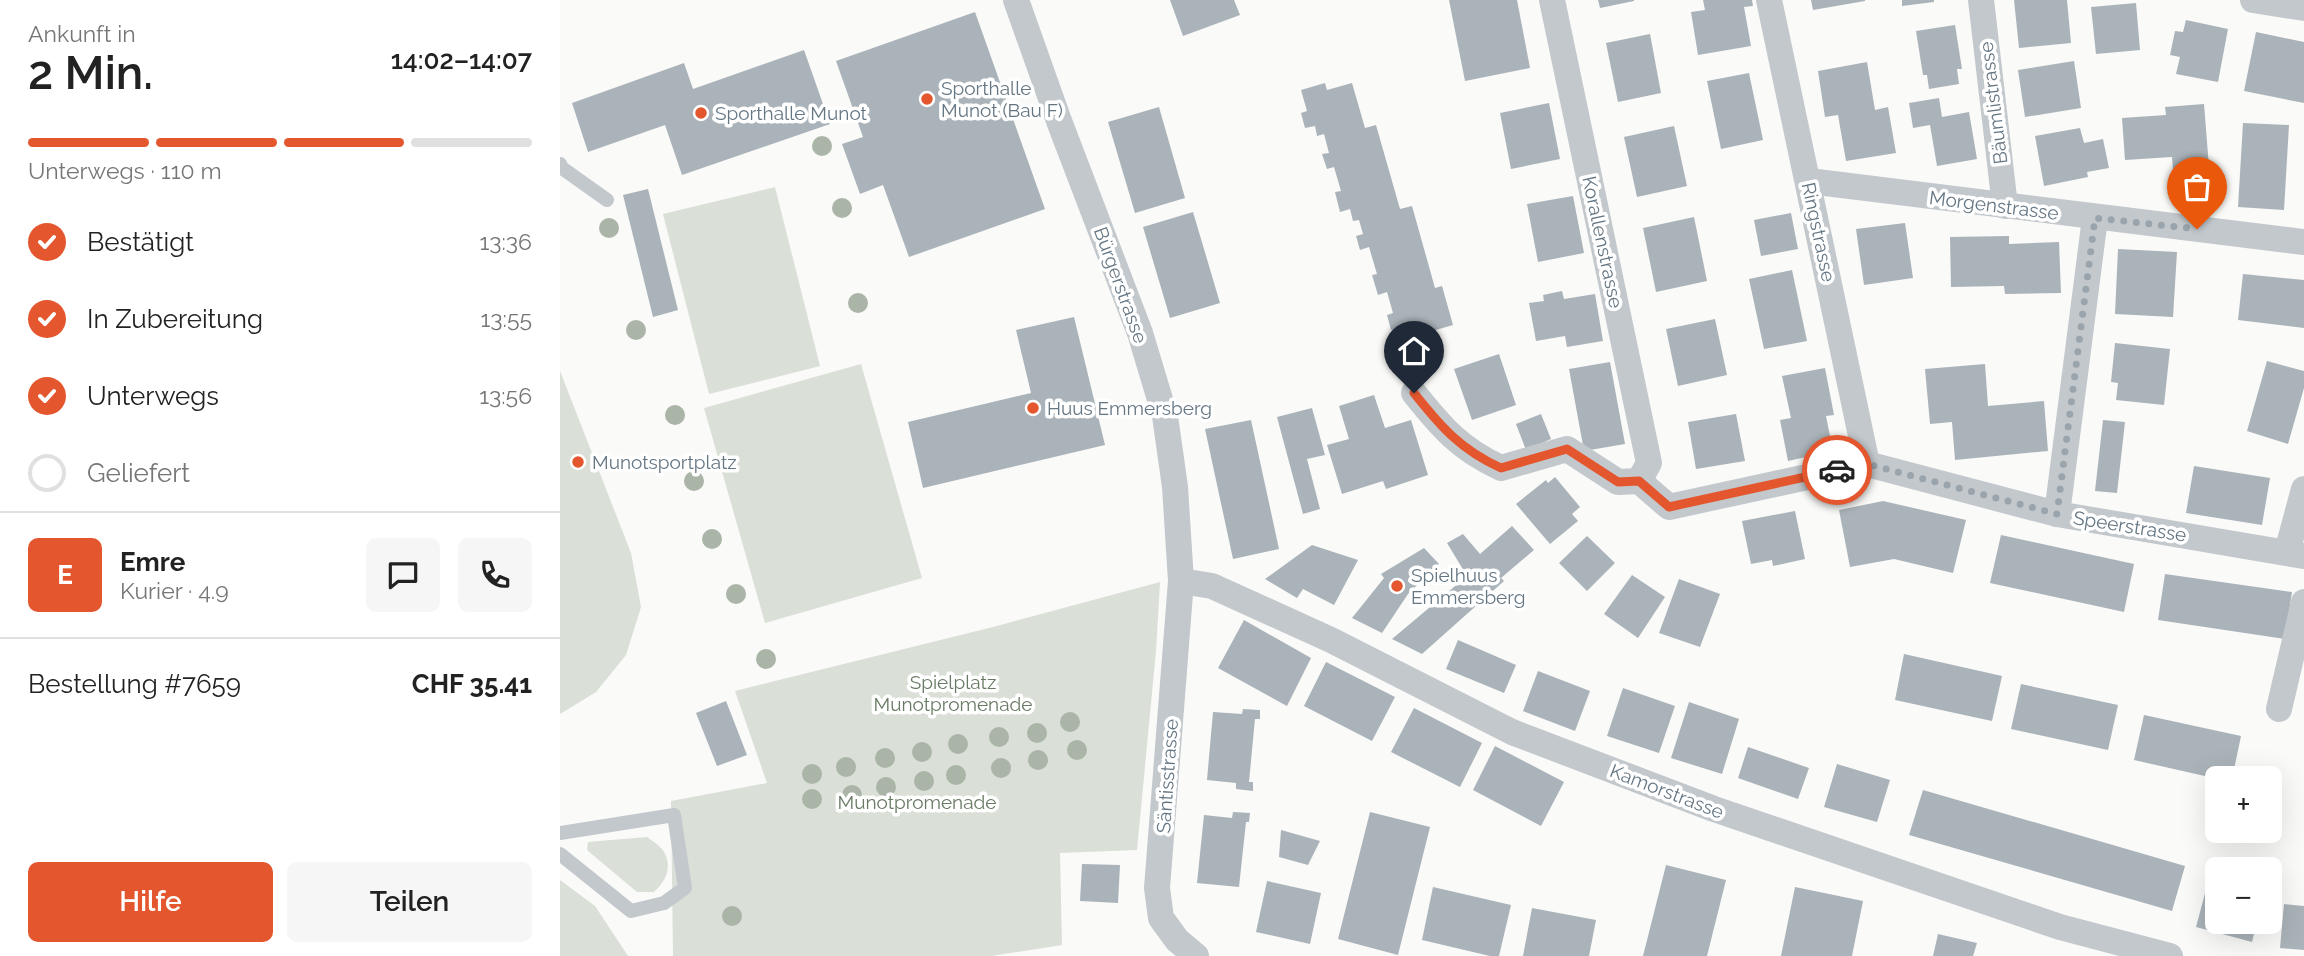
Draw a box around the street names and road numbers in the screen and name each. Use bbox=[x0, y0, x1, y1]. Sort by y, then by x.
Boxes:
street label: Bäumlistrasse bbox=[1975, 41, 2011, 165]
street label: Korallenstrasse bbox=[1578, 174, 1628, 310]
street label: Ringstrasse bbox=[1798, 180, 1840, 284]
street label: Morgenstrasse bbox=[1928, 186, 2060, 224]
street label: Bürgerstrasse bbox=[1090, 224, 1152, 346]
street label: Speerstrasse bbox=[2072, 506, 2188, 546]
street label: Säntisstrasse bbox=[1152, 718, 1182, 834]
street label: Kamorstrasse bbox=[1607, 759, 1727, 823]

